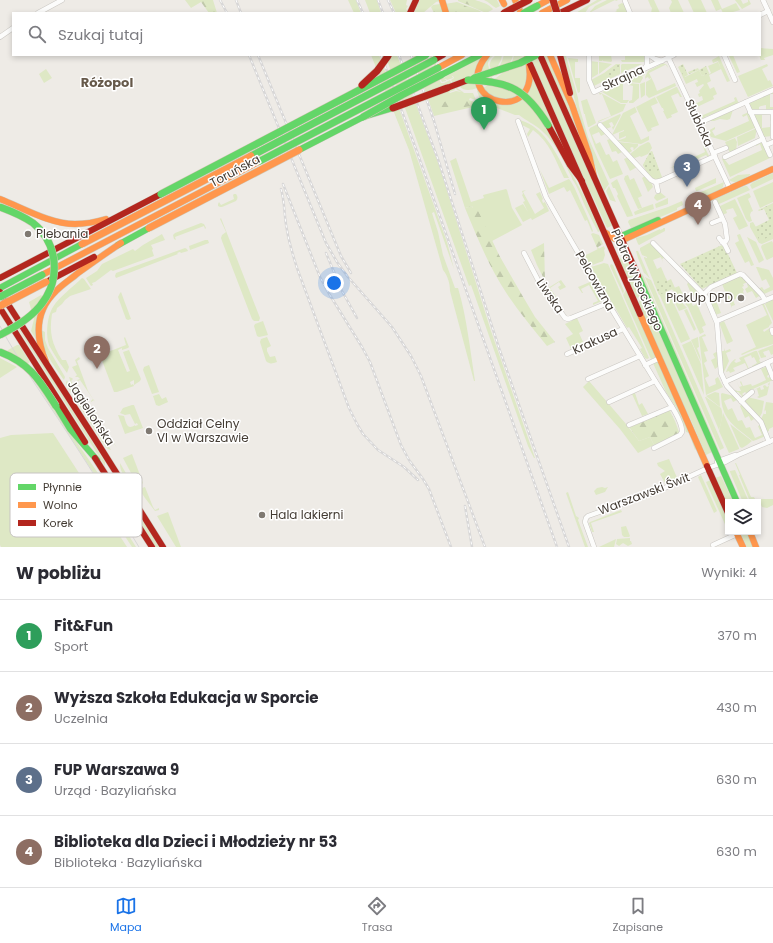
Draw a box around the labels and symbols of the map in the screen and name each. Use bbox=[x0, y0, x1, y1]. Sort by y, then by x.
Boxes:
street label: Skrajna bbox=[599, 60, 647, 95]
district label: Różopol bbox=[81, 73, 133, 92]
street label: Słubicka bbox=[681, 96, 718, 149]
pin: 1 bbox=[471, 97, 497, 130]
street label: Toruńska bbox=[207, 150, 263, 191]
pin: 3 bbox=[674, 154, 700, 187]
pin: 4 bbox=[685, 192, 711, 225]
place label: Plebania bbox=[36, 225, 88, 242]
street label: Piotra Wysockiego bbox=[607, 226, 668, 334]
marker: Plebania bbox=[23, 229, 33, 239]
street label: Pelcowizna bbox=[571, 248, 619, 314]
your location bbox=[324, 273, 344, 293]
street label: Liwska bbox=[533, 275, 568, 316]
place label: PickUp DPD bbox=[666, 289, 733, 306]
marker: PickUp DPD bbox=[736, 293, 746, 303]
street label: Krakusa bbox=[569, 323, 620, 358]
pin: 2 bbox=[84, 336, 110, 369]
street label: Jagiellońska bbox=[64, 377, 119, 449]
place label: Oddział Celny VI w Warszawie bbox=[157, 415, 249, 446]
marker: Oddział Celny VI w Warszawie bbox=[144, 426, 154, 436]
street label: Warszawski Świt bbox=[596, 468, 692, 519]
legend bbox=[10, 473, 142, 537]
text: Płynnie bbox=[43, 479, 82, 495]
text: Wolno bbox=[43, 497, 78, 513]
place label: Hala lakierni bbox=[270, 506, 343, 523]
marker: Hala lakierni bbox=[257, 510, 267, 520]
text: Korek bbox=[43, 515, 74, 531]

